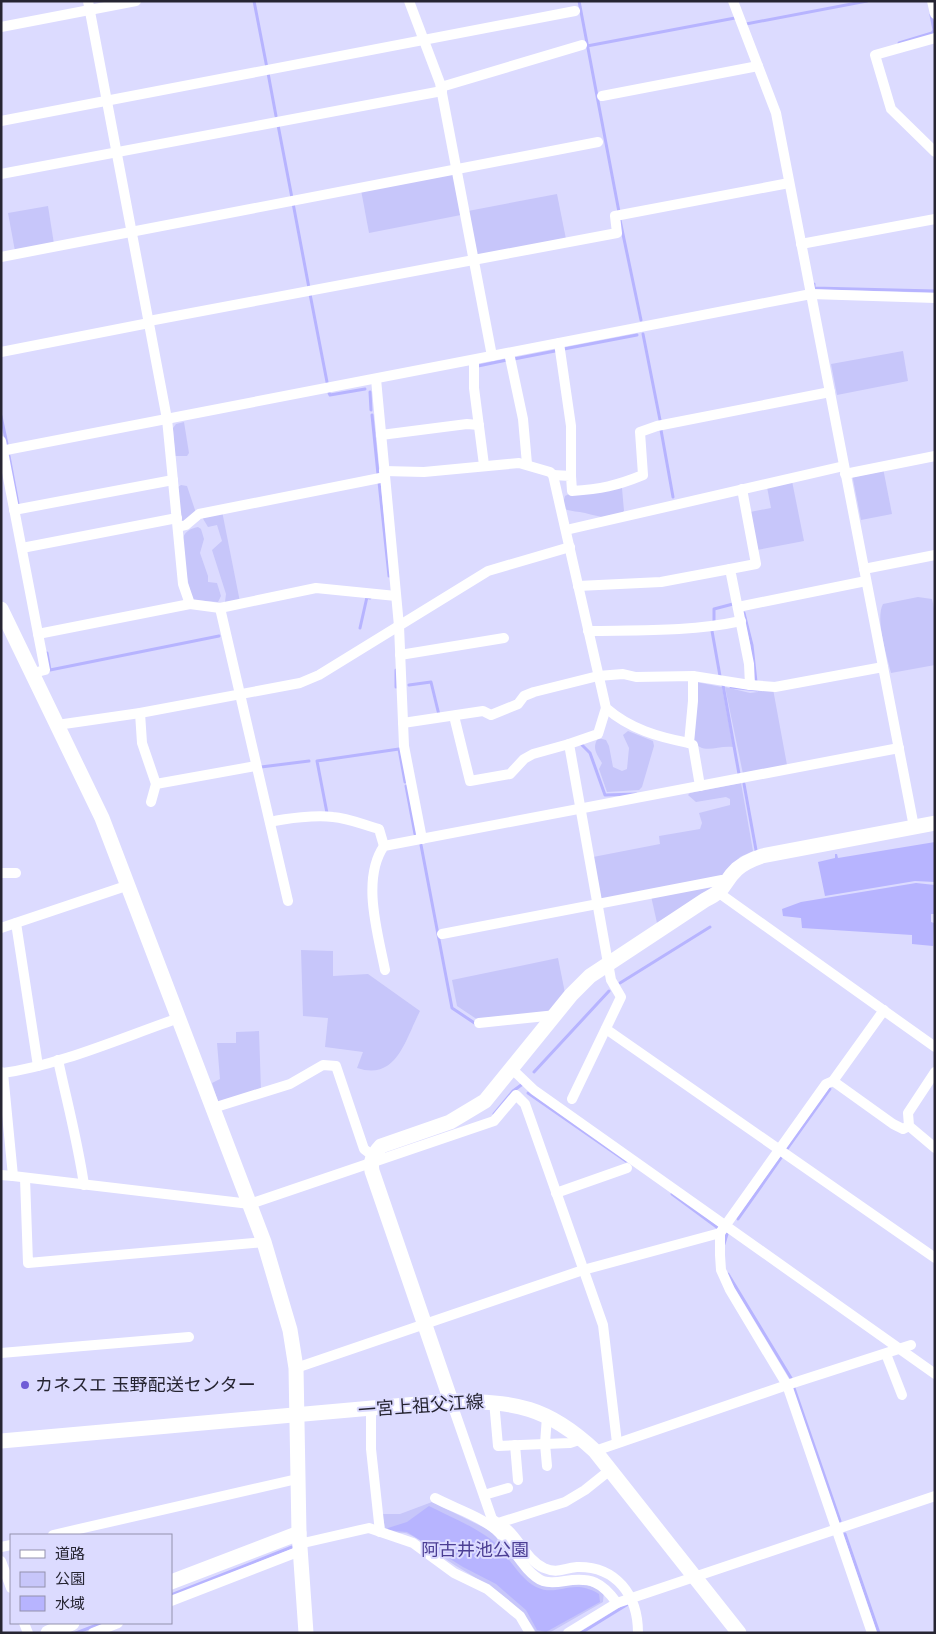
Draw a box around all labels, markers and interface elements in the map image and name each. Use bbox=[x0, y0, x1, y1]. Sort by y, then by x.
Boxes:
place label: カネスエ 玉野配送センター bbox=[35, 1373, 256, 1396]
marker: カネスエ 玉野配送センター bbox=[19, 1379, 31, 1391]
street label: 一宮上祖父江線 bbox=[357, 1390, 485, 1421]
legend bbox=[10, 1534, 172, 1624]
park label: 阿古井池公園 bbox=[421, 1538, 529, 1561]
text: 道路 bbox=[55, 1544, 85, 1563]
text: 公園 bbox=[55, 1569, 85, 1588]
text: 水域 bbox=[55, 1594, 85, 1613]

